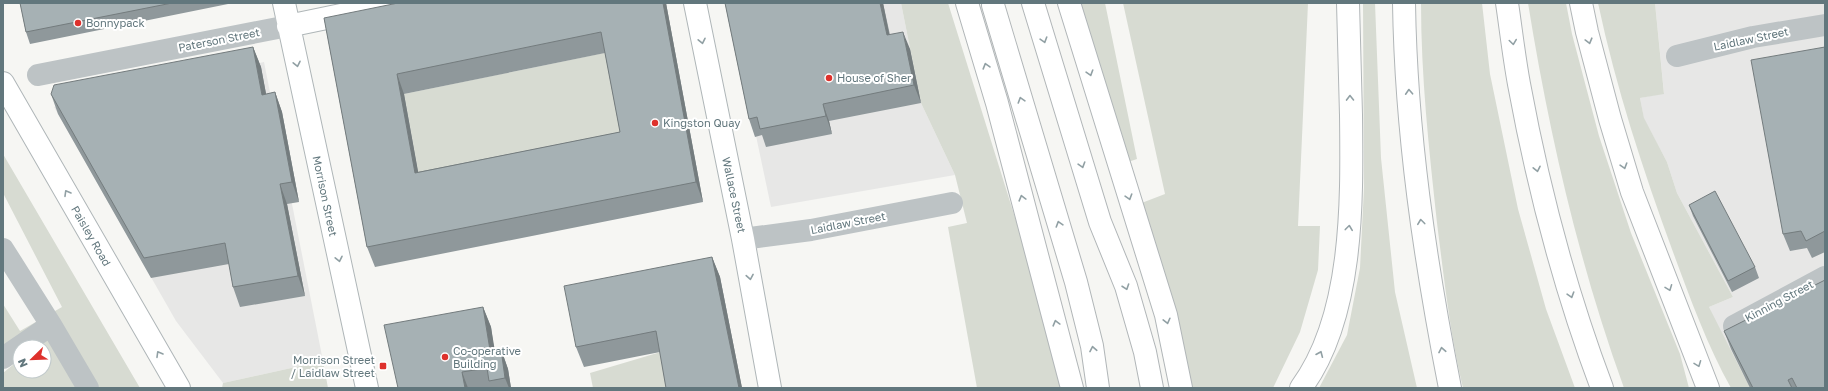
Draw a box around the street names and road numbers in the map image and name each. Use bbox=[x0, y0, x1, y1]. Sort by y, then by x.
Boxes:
street label: Laidlaw Street bbox=[1712, 24, 1789, 53]
street label: Paterson Street bbox=[177, 25, 261, 54]
street label: Morrison Street bbox=[311, 154, 340, 237]
street label: Wallace Street bbox=[720, 156, 749, 234]
street label: Paisley Road bbox=[69, 203, 114, 268]
street label: Laidlaw Street bbox=[809, 209, 887, 236]
street label: Kinning Street bbox=[1742, 277, 1815, 324]

